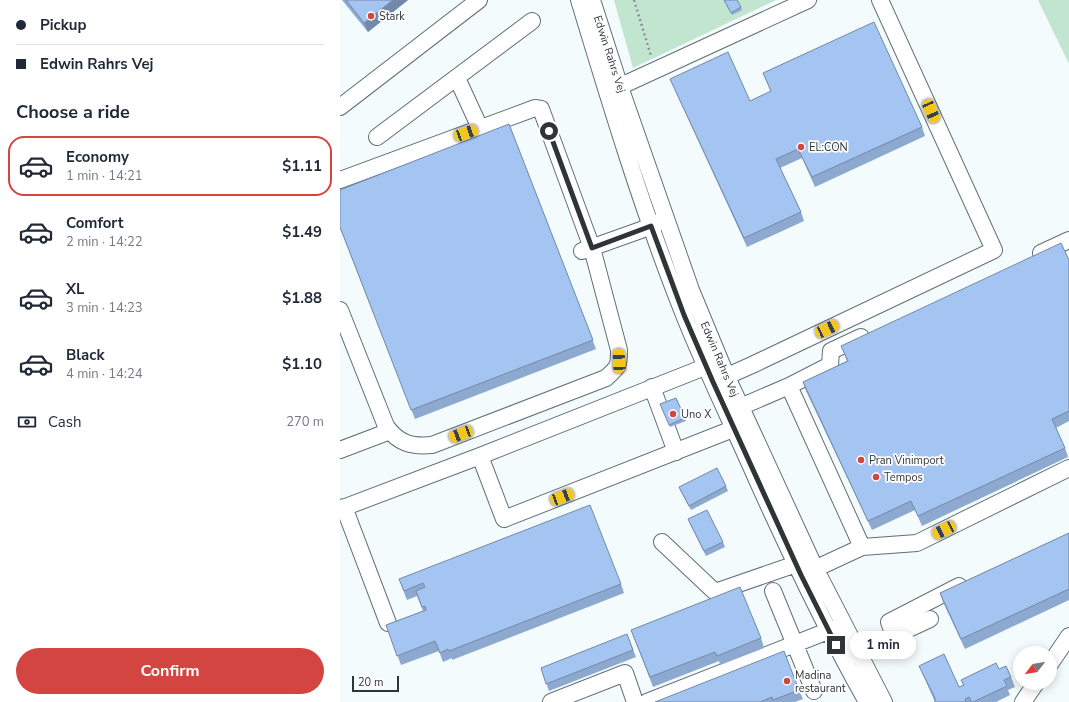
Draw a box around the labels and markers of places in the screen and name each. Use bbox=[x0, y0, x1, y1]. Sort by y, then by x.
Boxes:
place label: Stark bbox=[379, 9, 405, 24]
marker: Stark bbox=[366, 11, 376, 21]
place label: EL:CON bbox=[809, 140, 848, 155]
marker: EL:CON bbox=[796, 142, 806, 152]
place label: Uno X bbox=[681, 407, 712, 422]
marker: Uno X bbox=[668, 409, 678, 419]
place label: Pran Vinimport bbox=[869, 453, 944, 468]
marker: Pran Vinimport bbox=[856, 455, 866, 465]
place label: Tempos bbox=[884, 470, 923, 485]
marker: Tempos bbox=[871, 472, 881, 482]
place label: Madina restaurant bbox=[795, 668, 846, 696]
marker: Madina restaurant bbox=[782, 676, 792, 686]

